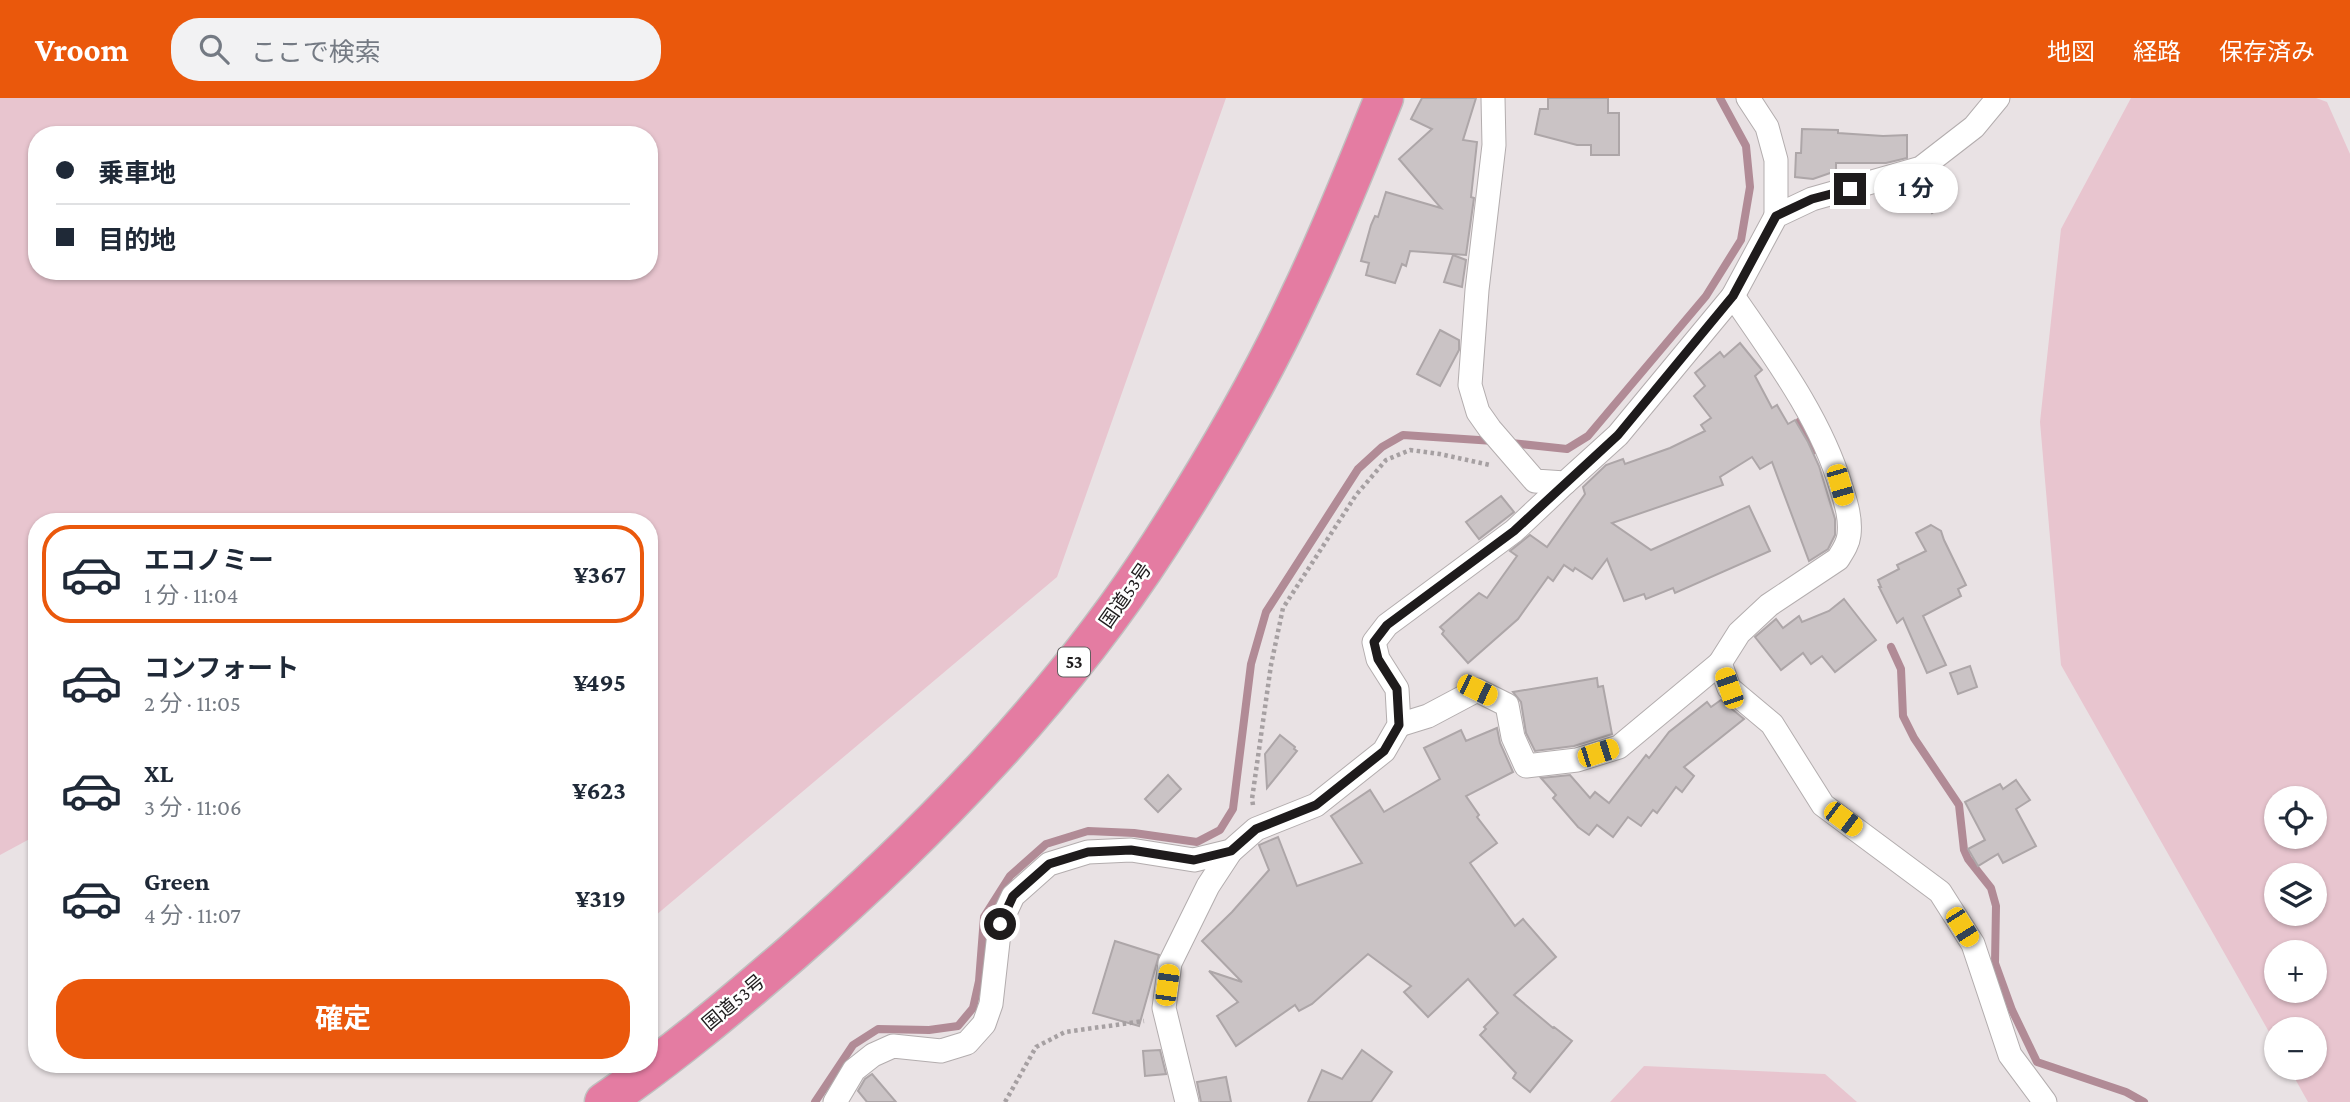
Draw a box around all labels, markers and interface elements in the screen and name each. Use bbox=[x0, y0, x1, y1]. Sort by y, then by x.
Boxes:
search box bbox=[171, 18, 661, 81]
icon: search bbox=[195, 30, 233, 68]
text: Vroom bbox=[35, 31, 129, 68]
text: ここで検索 bbox=[251, 38, 381, 67]
text: 地図 bbox=[2047, 38, 2095, 65]
text: 経路 bbox=[2133, 38, 2181, 65]
text: 保存済み bbox=[2219, 38, 2315, 65]
text: 乗車地 bbox=[98, 159, 176, 188]
callout: 1 分 bbox=[1874, 164, 1958, 214]
route end bbox=[1834, 173, 1866, 205]
text: 1 分 bbox=[1898, 175, 1934, 201]
text: 目的地 bbox=[98, 226, 176, 255]
car bbox=[1825, 462, 1856, 508]
icon: car bbox=[60, 543, 123, 606]
text: エコノミー bbox=[144, 546, 274, 575]
street label: 国道53号 bbox=[1095, 559, 1155, 632]
text: ¥367 bbox=[573, 560, 626, 589]
text: 1 分 · 11:04 bbox=[144, 582, 238, 608]
road number: 53 bbox=[1058, 648, 1090, 676]
icon: car bbox=[60, 651, 123, 714]
text: コンフォート bbox=[144, 654, 299, 683]
car bbox=[1713, 665, 1746, 711]
text: ¥495 bbox=[573, 668, 626, 697]
car bbox=[1454, 671, 1501, 709]
text: 2 分 · 11:05 bbox=[144, 690, 241, 716]
car bbox=[1575, 737, 1622, 769]
icon: car bbox=[60, 759, 123, 822]
text: XL bbox=[144, 759, 173, 788]
text: ¥623 bbox=[572, 776, 626, 805]
map controls bbox=[2264, 786, 2327, 1080]
button: locate bbox=[2264, 786, 2327, 849]
text: 3 分 · 11:06 bbox=[144, 794, 242, 820]
car bbox=[1820, 798, 1867, 840]
button: layers bbox=[2264, 863, 2327, 926]
icon: car bbox=[60, 867, 123, 930]
text: Green bbox=[144, 867, 210, 896]
text: ¥319 bbox=[575, 884, 626, 913]
text: 4 分 · 11:07 bbox=[144, 902, 241, 928]
car bbox=[1942, 904, 1983, 950]
route start bbox=[984, 908, 1016, 940]
button: + bbox=[2264, 940, 2327, 1003]
car bbox=[1154, 963, 1181, 1007]
street label: 国道53号 bbox=[698, 970, 769, 1034]
button: 確定 bbox=[56, 979, 630, 1059]
button: − bbox=[2264, 1017, 2327, 1080]

